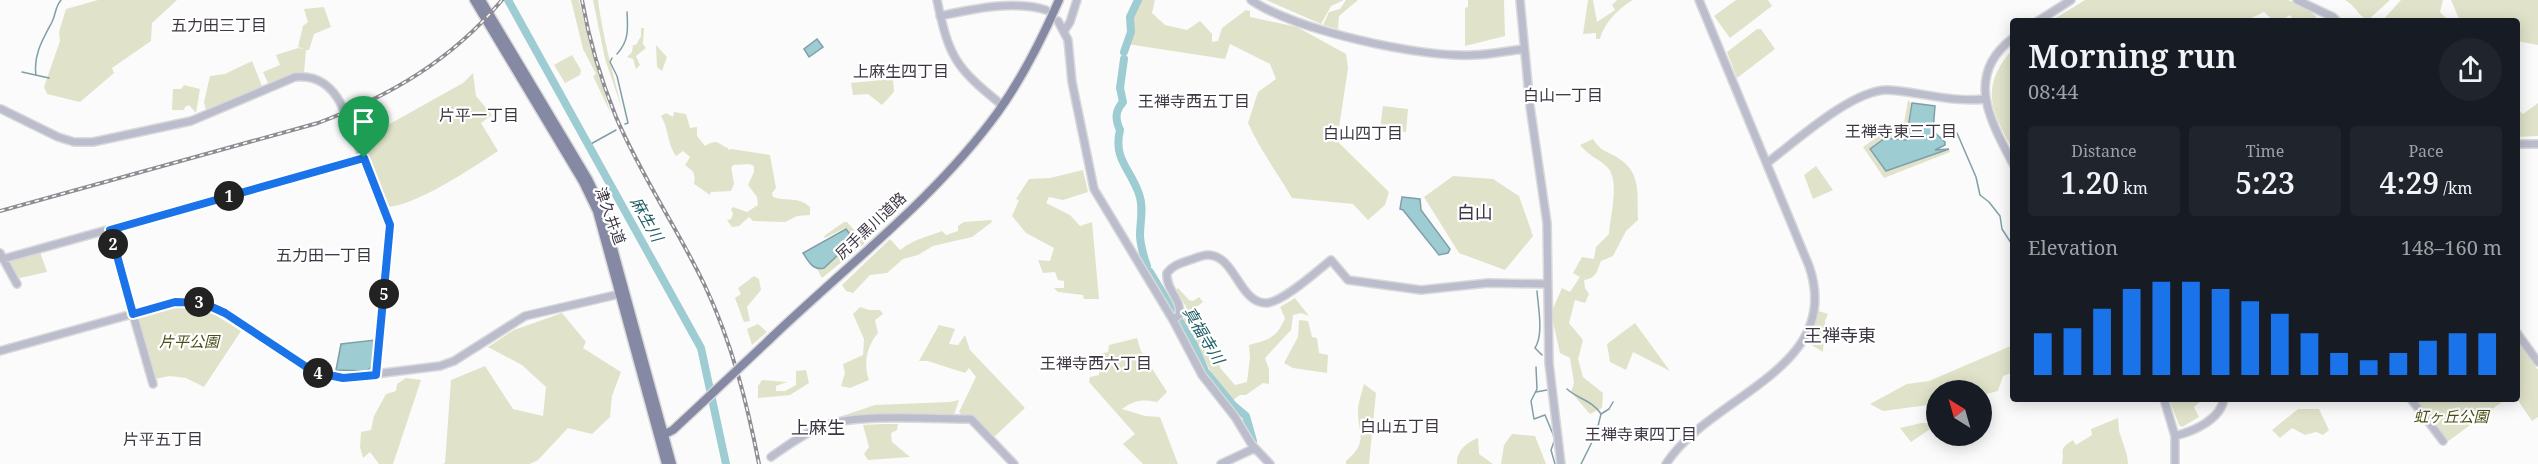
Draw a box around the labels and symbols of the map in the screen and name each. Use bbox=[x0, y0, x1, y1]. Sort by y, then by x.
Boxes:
district label: 五力田三丁目 bbox=[171, 14, 267, 36]
district label: 上麻生四丁目 bbox=[853, 60, 949, 82]
district label: 白山一丁目 bbox=[1523, 84, 1603, 106]
district label: 王禅寺西五丁目 bbox=[1138, 90, 1250, 112]
pin bbox=[338, 96, 389, 158]
district label: 片平一丁目 bbox=[439, 104, 519, 126]
district label: 王禅寺東三丁目 bbox=[1845, 120, 1957, 142]
district label: 白山四丁目 bbox=[1323, 122, 1403, 144]
pin: 1 bbox=[214, 181, 244, 211]
street label: 津久井道 bbox=[591, 184, 631, 247]
street label: 尻手黒川道路 bbox=[831, 187, 910, 263]
water label: 麻生川 bbox=[626, 193, 669, 247]
district label: 白山 bbox=[1457, 200, 1493, 224]
pin: 2 bbox=[98, 229, 128, 259]
district label: 五力田一丁目 bbox=[276, 244, 372, 266]
pin: 5 bbox=[369, 279, 399, 309]
pin: 3 bbox=[184, 287, 214, 317]
water label: 真福寺川 bbox=[1178, 302, 1231, 370]
district label: 王禅寺東 bbox=[1804, 323, 1876, 347]
park label: 片平公園 bbox=[159, 331, 221, 351]
district label: 王禅寺西六丁目 bbox=[1040, 352, 1152, 374]
pin: 4 bbox=[303, 358, 333, 388]
north arrow bbox=[1926, 380, 1992, 446]
park label: 虹ヶ丘公園 bbox=[2413, 406, 2490, 426]
district label: 上麻生 bbox=[791, 415, 845, 439]
district label: 白山五丁目 bbox=[1360, 415, 1440, 437]
district label: 王禅寺東四丁目 bbox=[1585, 423, 1697, 445]
district label: 片平五丁目 bbox=[123, 428, 203, 450]

